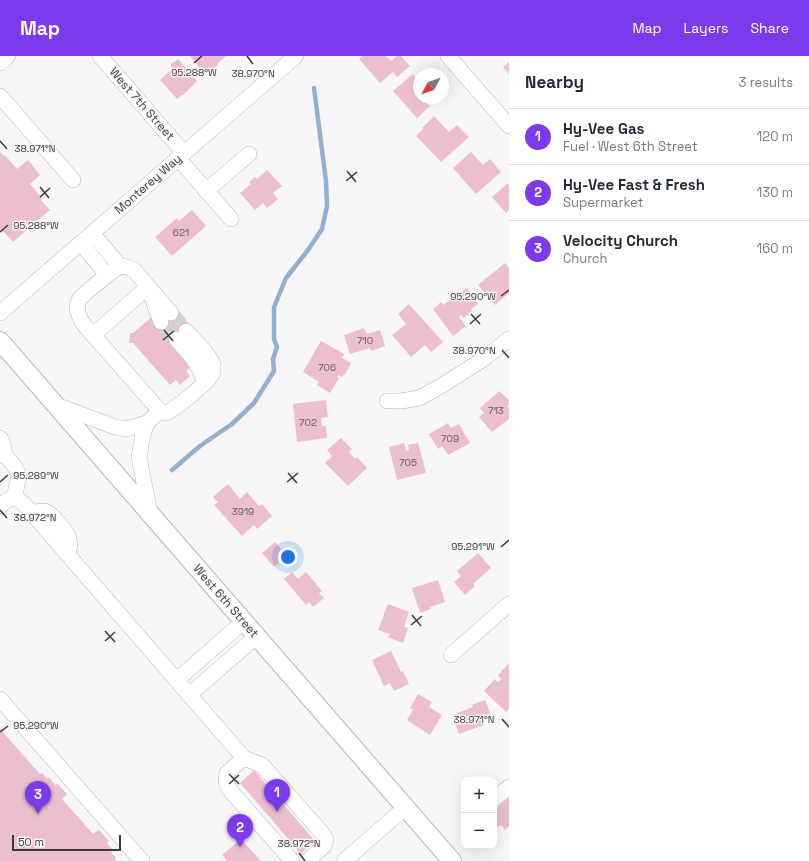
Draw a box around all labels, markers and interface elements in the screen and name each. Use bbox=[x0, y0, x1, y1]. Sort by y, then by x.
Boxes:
text: Map bbox=[20, 16, 60, 41]
text: Map bbox=[632, 19, 662, 37]
text: Layers bbox=[684, 19, 728, 37]
text: Share bbox=[750, 19, 789, 37]
street label: West 7th Street bbox=[106, 64, 178, 144]
text: 95.288°W bbox=[171, 66, 217, 79]
text: 38.970°N bbox=[231, 67, 275, 80]
north arrow bbox=[413, 68, 449, 104]
text: Nearby bbox=[525, 71, 584, 93]
text: 3 results bbox=[739, 74, 793, 91]
text: Hy-Vee Gas bbox=[563, 119, 644, 138]
text: 1 bbox=[535, 128, 541, 145]
text: 120 m bbox=[757, 128, 793, 145]
text: Fuel · West 6th Street bbox=[563, 138, 698, 155]
text: 38.971°N bbox=[15, 142, 55, 155]
street label: Monterey Way bbox=[111, 151, 185, 217]
text: Hy-Vee Fast & Fresh bbox=[563, 175, 705, 194]
text: 2 bbox=[534, 184, 542, 201]
text: 130 m bbox=[757, 184, 793, 201]
text: Supermarket bbox=[563, 194, 644, 211]
text: 95.288°W bbox=[13, 219, 59, 232]
house number: 621 bbox=[173, 226, 189, 239]
text: Velocity Church bbox=[563, 231, 678, 250]
text: 3 bbox=[534, 240, 542, 257]
text: 160 m bbox=[757, 240, 793, 257]
text: Church bbox=[563, 250, 608, 267]
text: 95.290°W bbox=[450, 290, 496, 303]
house number: 710 bbox=[357, 334, 373, 347]
text: 38.970°N bbox=[452, 344, 496, 357]
house number: 706 bbox=[318, 361, 336, 374]
house number: 713 bbox=[488, 404, 504, 417]
house number: 702 bbox=[299, 416, 317, 429]
house number: 709 bbox=[441, 432, 459, 445]
house number: 705 bbox=[399, 456, 417, 469]
text: 95.289°W bbox=[13, 469, 59, 482]
house number: 3919 bbox=[232, 505, 254, 518]
text: 38.972°N bbox=[14, 511, 56, 524]
text: 95.291°W bbox=[451, 540, 495, 553]
your location bbox=[278, 547, 298, 567]
street label: West 6th Street bbox=[190, 561, 262, 641]
text: 38.971°N bbox=[454, 713, 494, 726]
text: 95.290°W bbox=[13, 719, 59, 732]
map controls bbox=[461, 777, 497, 849]
button: + bbox=[461, 777, 497, 813]
pin: 1 bbox=[264, 779, 290, 812]
pin: 3 bbox=[25, 781, 51, 814]
button: − bbox=[461, 813, 497, 849]
pin: 2 bbox=[227, 814, 253, 847]
scale bar bbox=[12, 833, 121, 852]
text: 50 m bbox=[18, 835, 44, 849]
text: 38.972°N bbox=[278, 837, 320, 850]

